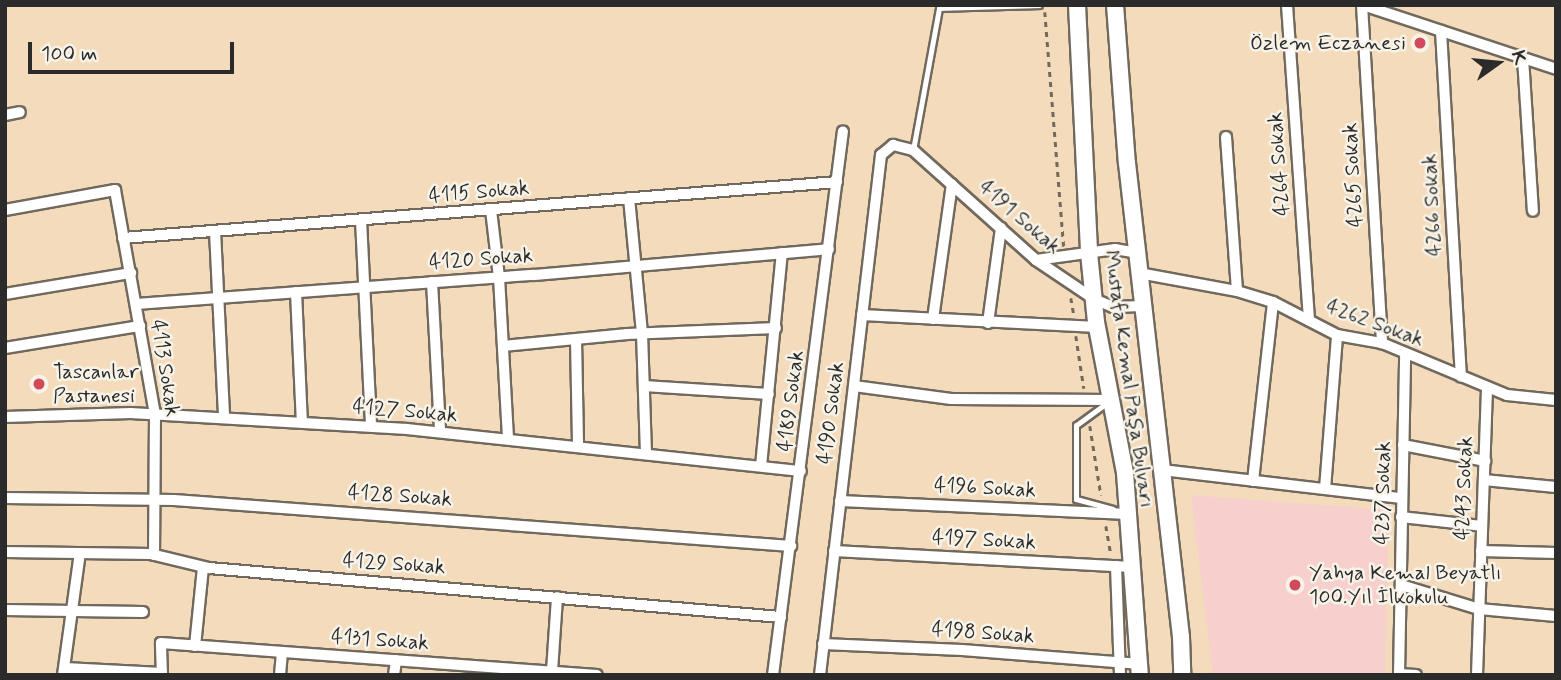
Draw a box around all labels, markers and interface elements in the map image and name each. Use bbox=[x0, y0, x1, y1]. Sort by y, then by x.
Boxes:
scale bar bbox=[32, 28, 238, 72]
north arrow bbox=[1463, 28, 1533, 98]
place label: Özlem Eczanesi bbox=[1256, 30, 1406, 56]
marker: Özlem Eczanesi bbox=[1412, 35, 1428, 51]
text: 100 m bbox=[41, 40, 97, 68]
text: K bbox=[1505, 48, 1533, 67]
street label: 4264 Sokak bbox=[1263, 111, 1295, 217]
street label: 4265 Sokak bbox=[1338, 122, 1368, 228]
street label: 4266 Sokak bbox=[1417, 153, 1447, 257]
street label: 4115 Sokak bbox=[428, 175, 530, 209]
street label: 4191 Sokak bbox=[974, 175, 1066, 259]
street label: 4120 Sokak bbox=[428, 243, 534, 275]
street label: Mustafa Kemal Paşa Bulvarı bbox=[1099, 250, 1159, 508]
street label: 4262 Sokak bbox=[1323, 294, 1427, 352]
street label: 4113 Sokak bbox=[145, 318, 185, 418]
street label: 4189 Sokak bbox=[772, 349, 810, 453]
place label: Tascanlar Pastanesi bbox=[53, 359, 139, 409]
street label: 4190 Sokak bbox=[812, 360, 850, 466]
marker: Tascanlar Pastanesi bbox=[31, 376, 47, 392]
street label: 4127 Sokak bbox=[351, 394, 459, 428]
street label: 4243 Sokak bbox=[1450, 436, 1478, 540]
street label: 4237 Sokak bbox=[1369, 441, 1397, 545]
street label: 4196 Sokak bbox=[933, 473, 1037, 503]
street label: 4128 Sokak bbox=[347, 480, 453, 512]
street label: 4197 Sokak bbox=[931, 525, 1037, 555]
street label: 4129 Sokak bbox=[342, 548, 446, 580]
place label: Yahya Kemal Beyatlı 100.Yıl İlkokulu bbox=[1309, 560, 1500, 610]
marker: Yahya Kemal Beyatlı 100.Yıl İlkokulu bbox=[1287, 577, 1303, 593]
street label: 4198 Sokak bbox=[931, 617, 1035, 649]
street label: 4131 Sokak bbox=[330, 624, 430, 656]

